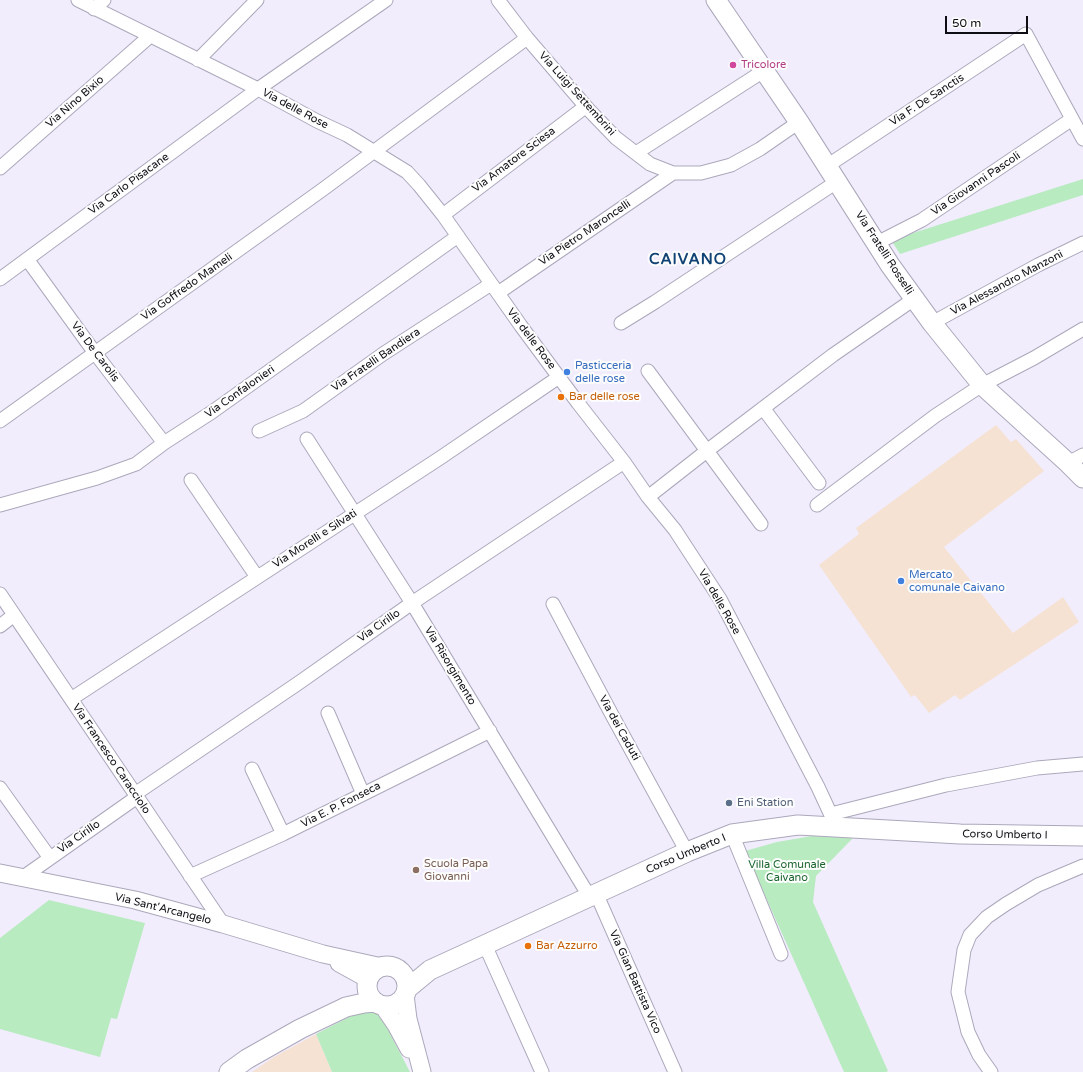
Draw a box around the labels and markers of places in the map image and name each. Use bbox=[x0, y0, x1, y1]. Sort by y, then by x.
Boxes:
place label: Tricolore bbox=[741, 58, 786, 72]
marker: Tricolore bbox=[728, 60, 738, 70]
place label: Pasticceria delle rose bbox=[575, 359, 631, 385]
marker: Pasticceria delle rose bbox=[562, 367, 572, 377]
place label: Bar delle rose bbox=[569, 390, 640, 404]
marker: Bar delle rose bbox=[556, 392, 566, 402]
place label: Mercato comunale Caivano bbox=[909, 568, 1005, 594]
marker: Mercato comunale Caivano bbox=[896, 576, 906, 586]
place label: Eni Station bbox=[737, 796, 793, 810]
marker: Eni Station bbox=[724, 798, 734, 808]
place label: Scuola Papa Giovanni bbox=[424, 857, 488, 883]
marker: Scuola Papa Giovanni bbox=[411, 865, 421, 875]
place label: Bar Azzurro bbox=[536, 939, 598, 953]
marker: Bar Azzurro bbox=[523, 941, 533, 951]

